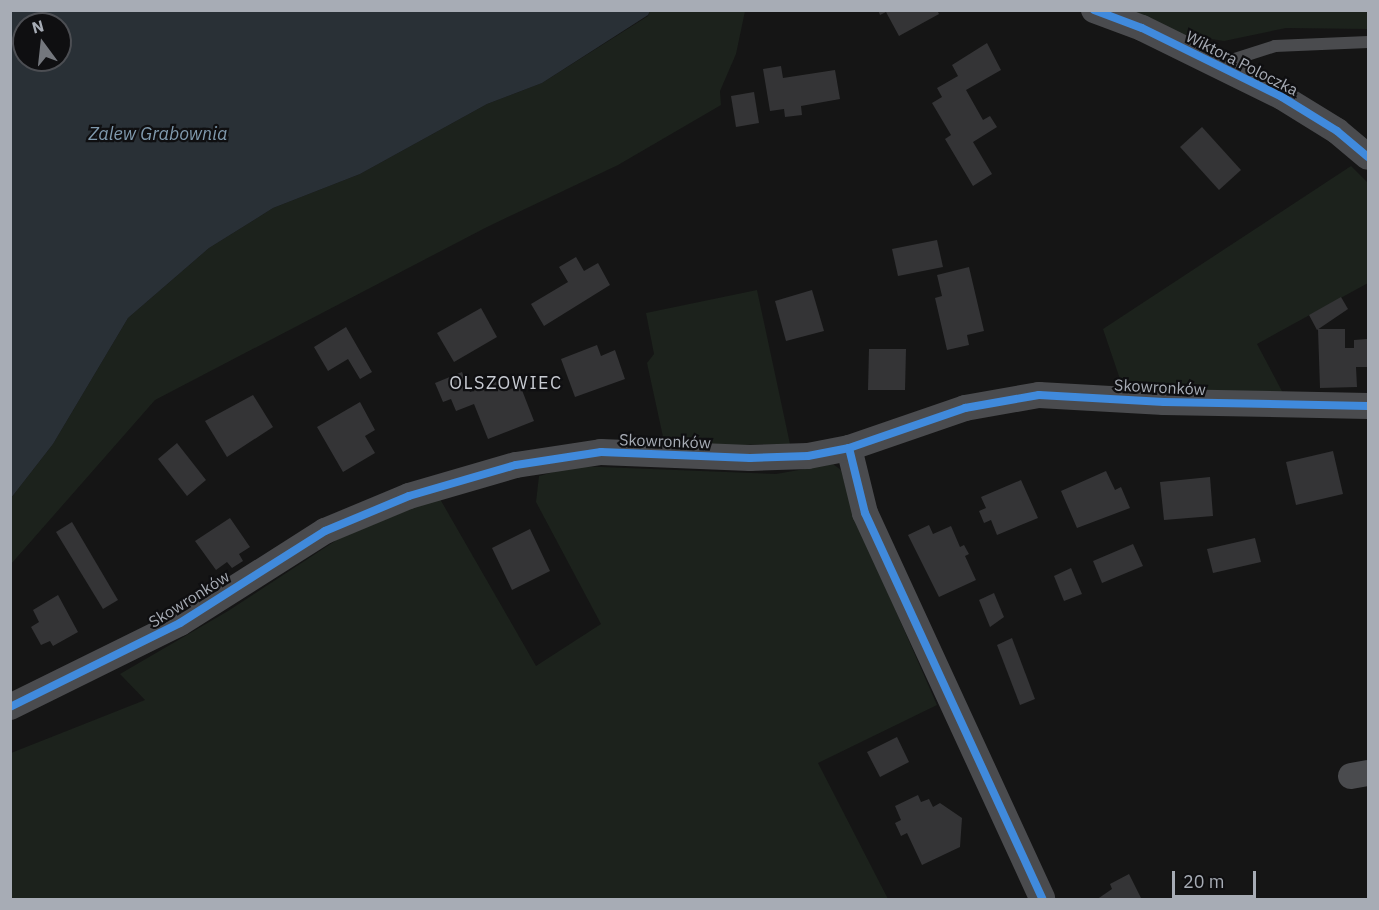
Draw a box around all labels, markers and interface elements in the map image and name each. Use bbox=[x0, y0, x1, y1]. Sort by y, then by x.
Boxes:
north arrow bbox=[12, 12, 72, 72]
text: N bbox=[30, 15, 46, 38]
street label: Wiktora Poloczka bbox=[1183, 26, 1301, 100]
water label: Zalew Grabownia bbox=[88, 123, 228, 145]
district label: OLSZOWIEC bbox=[449, 372, 563, 394]
street label: Skowronków bbox=[1114, 375, 1206, 399]
street label: Skowronków bbox=[619, 430, 711, 452]
street label: Skowronków bbox=[145, 567, 233, 631]
scale bar bbox=[1175, 859, 1259, 897]
text: 20 m bbox=[1183, 870, 1225, 893]

